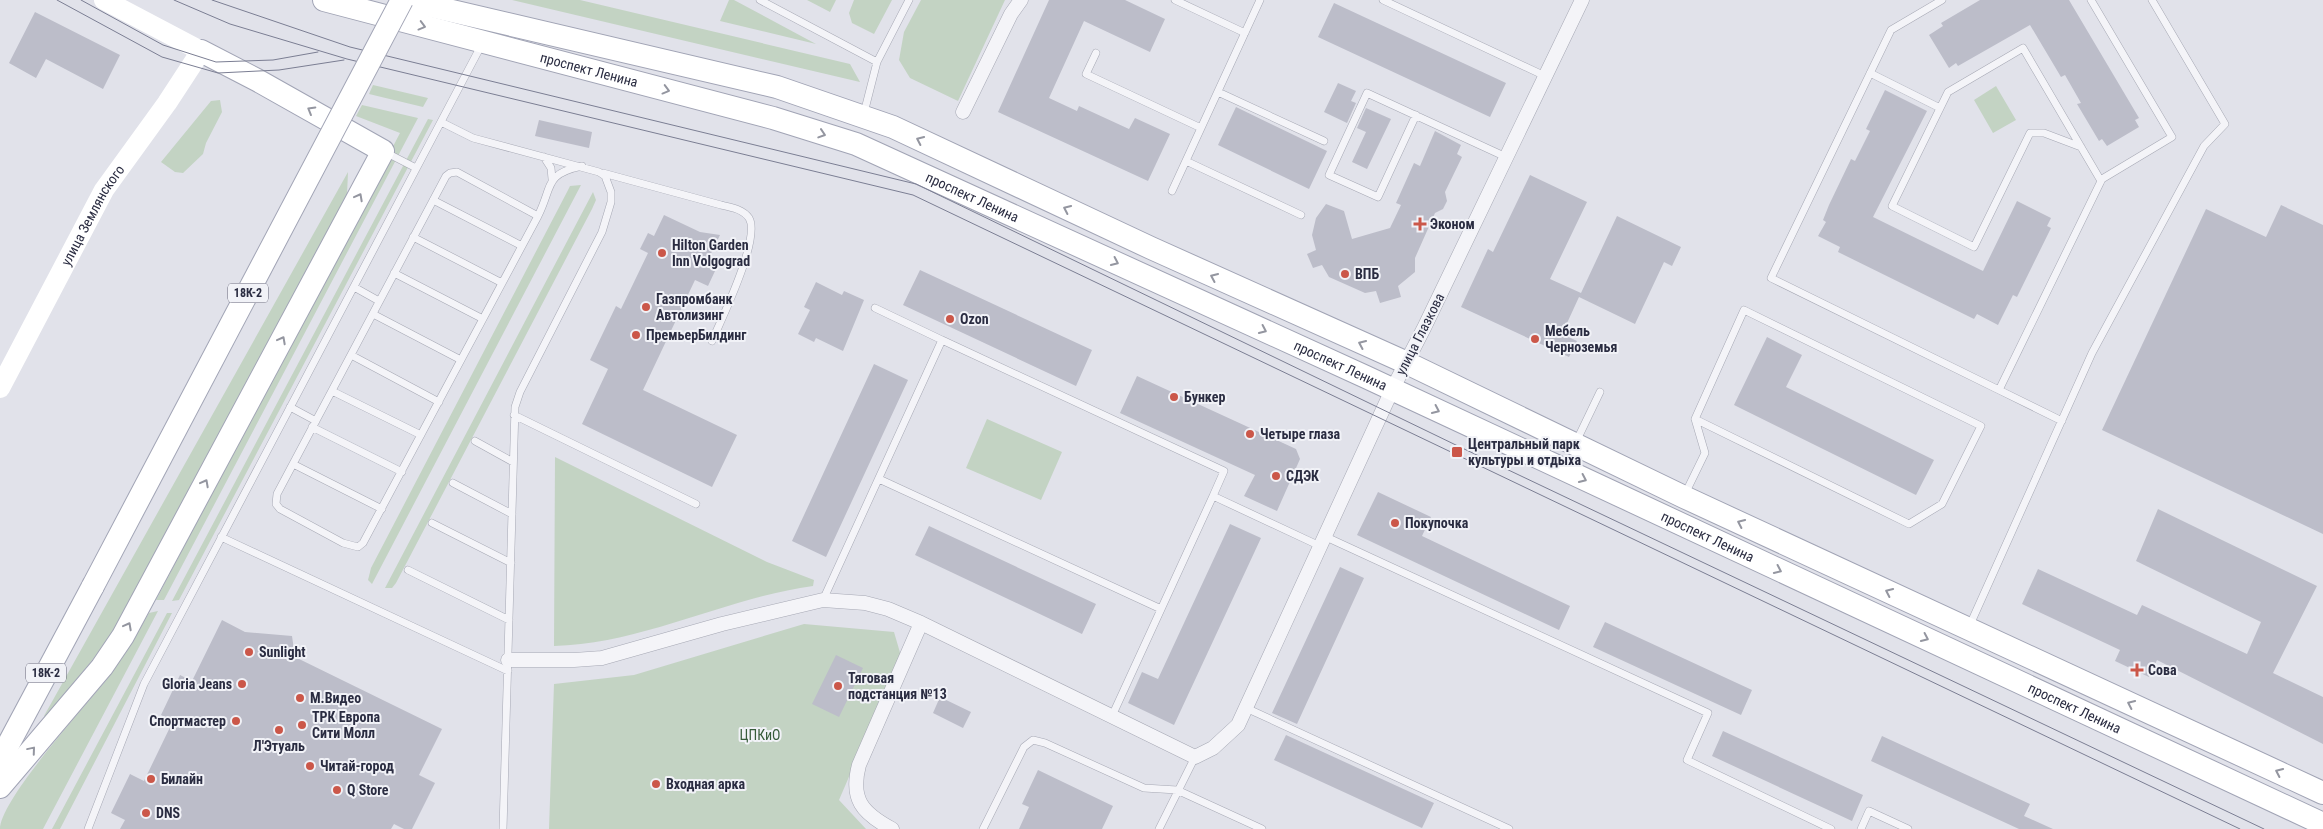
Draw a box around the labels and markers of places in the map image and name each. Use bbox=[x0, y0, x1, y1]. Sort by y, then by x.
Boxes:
place label: Эконом bbox=[1430, 216, 1475, 232]
marker: Эконом bbox=[1414, 218, 1426, 230]
place label: Hilton Garden Inn Volgograd bbox=[672, 237, 750, 269]
marker: Hilton Garden Inn Volgograd bbox=[656, 247, 668, 259]
place label: ВПБ bbox=[1355, 266, 1379, 282]
marker: ВПБ bbox=[1339, 268, 1351, 280]
place label: Газпромбанк Автолизинг bbox=[656, 291, 733, 323]
marker: Газпромбанк Автолизинг bbox=[640, 301, 652, 313]
place label: Ozon bbox=[960, 311, 989, 327]
marker: Ozon bbox=[944, 313, 956, 325]
place label: Мебель Черноземья bbox=[1545, 323, 1617, 355]
place label: ПремьерБилдинг bbox=[646, 327, 747, 343]
marker: ПремьерБилдинг bbox=[630, 329, 642, 341]
marker: Мебель Черноземья bbox=[1529, 333, 1541, 345]
place label: Бункер bbox=[1184, 389, 1226, 405]
marker: Бункер bbox=[1168, 391, 1180, 403]
place label: Четыре глаза bbox=[1260, 426, 1341, 442]
marker: Четыре глаза bbox=[1244, 428, 1256, 440]
place label: Центральный парк культуры и отдыха bbox=[1468, 436, 1581, 468]
marker: Центральный парк культуры и отдыха bbox=[1450, 445, 1464, 459]
place label: СДЭК bbox=[1286, 468, 1319, 484]
marker: СДЭК bbox=[1270, 470, 1282, 482]
place label: Покупочка bbox=[1405, 515, 1469, 531]
marker: Покупочка bbox=[1389, 517, 1401, 529]
place label: Sunlight bbox=[259, 644, 306, 660]
marker: Sunlight bbox=[243, 646, 255, 658]
place label: Сова bbox=[2148, 662, 2177, 678]
marker: Сова bbox=[2130, 663, 2144, 677]
place label: Тяговая подстанция №13 bbox=[848, 670, 947, 702]
place label: Gloria Jeans bbox=[162, 676, 232, 692]
marker: Gloria Jeans bbox=[236, 678, 248, 690]
marker: Тяговая подстанция №13 bbox=[832, 680, 844, 692]
place label: М.Видео bbox=[310, 690, 361, 706]
marker: М.Видео bbox=[294, 692, 306, 704]
place label: ТРК Европа Сити Молл bbox=[312, 709, 380, 741]
place label: Спортмастер bbox=[149, 713, 226, 729]
marker: Спортмастер bbox=[230, 715, 242, 727]
marker: ТРК Европа Сити Молл bbox=[296, 719, 308, 731]
marker: Л'Этуаль bbox=[273, 724, 285, 736]
place label: Л'Этуаль bbox=[253, 738, 305, 754]
place label: Читай-город bbox=[320, 758, 394, 774]
marker: Читай-город bbox=[304, 760, 316, 772]
place label: Билайн bbox=[161, 771, 203, 787]
marker: Билайн bbox=[145, 773, 157, 785]
place label: Входная арка bbox=[666, 776, 745, 792]
marker: Входная арка bbox=[650, 778, 662, 790]
place label: Q Store bbox=[347, 782, 389, 798]
marker: Q Store bbox=[331, 784, 343, 796]
place label: DNS bbox=[156, 805, 180, 821]
marker: DNS bbox=[140, 807, 152, 819]

